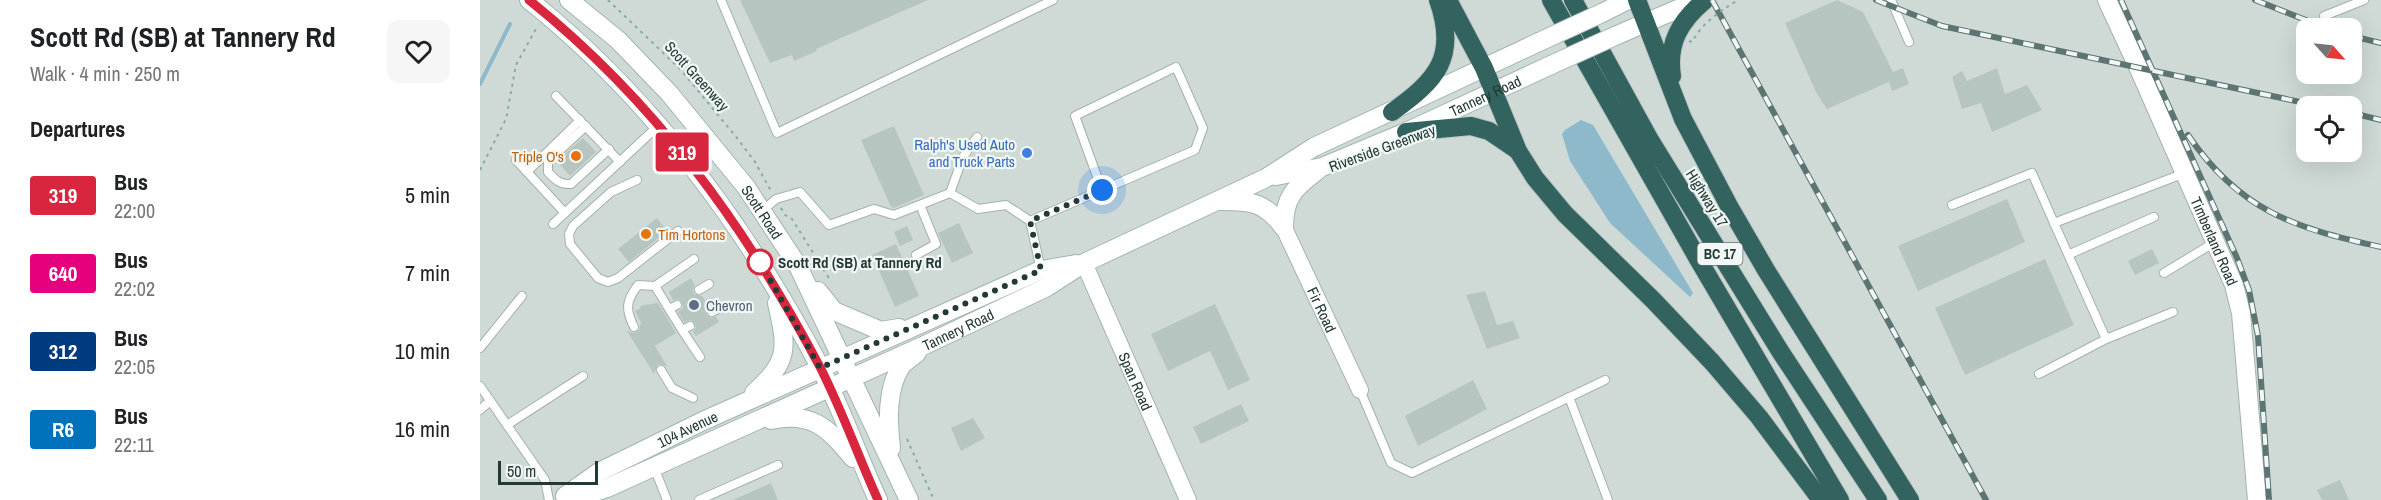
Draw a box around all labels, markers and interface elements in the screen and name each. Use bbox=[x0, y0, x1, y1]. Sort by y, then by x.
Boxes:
text: Scott Rd (SB) at Tannery Rd bbox=[30, 18, 336, 56]
north arrow bbox=[2296, 18, 2362, 84]
map controls bbox=[2296, 18, 2362, 162]
button: heart bbox=[387, 20, 450, 83]
street label: Scott Greenway bbox=[660, 36, 735, 116]
text: Walk · 4 min · 250 m bbox=[30, 60, 180, 87]
street label: Tannery Road bbox=[1446, 70, 1524, 121]
button: locate bbox=[2296, 96, 2362, 162]
text: Departures bbox=[30, 114, 125, 144]
street label: Riverside Greenway bbox=[1326, 119, 1439, 177]
line badge: 319 bbox=[648, 132, 716, 172]
place label: Ralph's Used Auto and Truck Parts bbox=[914, 134, 1015, 172]
text: 319 bbox=[668, 138, 696, 167]
place label: Triple O's bbox=[512, 146, 564, 167]
marker: Ralph's Used Auto and Truck Parts bbox=[1020, 146, 1034, 160]
marker: Triple O's bbox=[569, 149, 583, 163]
street label: Highway 17 bbox=[1681, 165, 1733, 231]
text: Bus bbox=[114, 167, 148, 197]
your location bbox=[1087, 175, 1117, 205]
text: 5 min bbox=[405, 180, 450, 210]
text: 319 bbox=[49, 181, 77, 210]
street label: Scott Road bbox=[737, 181, 788, 243]
street label: Timberland Road bbox=[2186, 193, 2243, 289]
text: 22:00 bbox=[114, 197, 155, 224]
place label: Tim Hortons bbox=[658, 224, 725, 245]
marker: Tim Hortons bbox=[639, 227, 653, 241]
road number: BC 17 bbox=[1698, 243, 1742, 265]
text: Bus bbox=[114, 245, 148, 275]
marker: Scott Rd (SB) at Tannery Rd bbox=[747, 249, 773, 275]
place label: Scott Rd (SB) at Tannery Rd bbox=[778, 252, 942, 273]
text: 7 min bbox=[405, 258, 450, 288]
text: 640 bbox=[49, 259, 77, 288]
text: 22:02 bbox=[114, 275, 155, 302]
street label: Fir Road bbox=[1303, 283, 1342, 336]
place label: Chevron bbox=[706, 295, 753, 316]
marker: Chevron bbox=[687, 298, 701, 312]
street label: Tannery Road bbox=[919, 303, 997, 355]
text: Bus bbox=[114, 323, 148, 353]
text: 10 min bbox=[395, 336, 450, 366]
text: 312 bbox=[49, 337, 77, 366]
street label: Span Road bbox=[1114, 349, 1158, 414]
text: 22:05 bbox=[114, 353, 155, 380]
text: Bus bbox=[114, 401, 148, 431]
street label: 104 Avenue bbox=[654, 405, 721, 452]
text: 16 min bbox=[395, 414, 450, 444]
text: R6 bbox=[52, 415, 74, 444]
text: 22:11 bbox=[114, 431, 154, 458]
scale bar bbox=[498, 458, 598, 486]
text: 50 m bbox=[507, 460, 536, 482]

